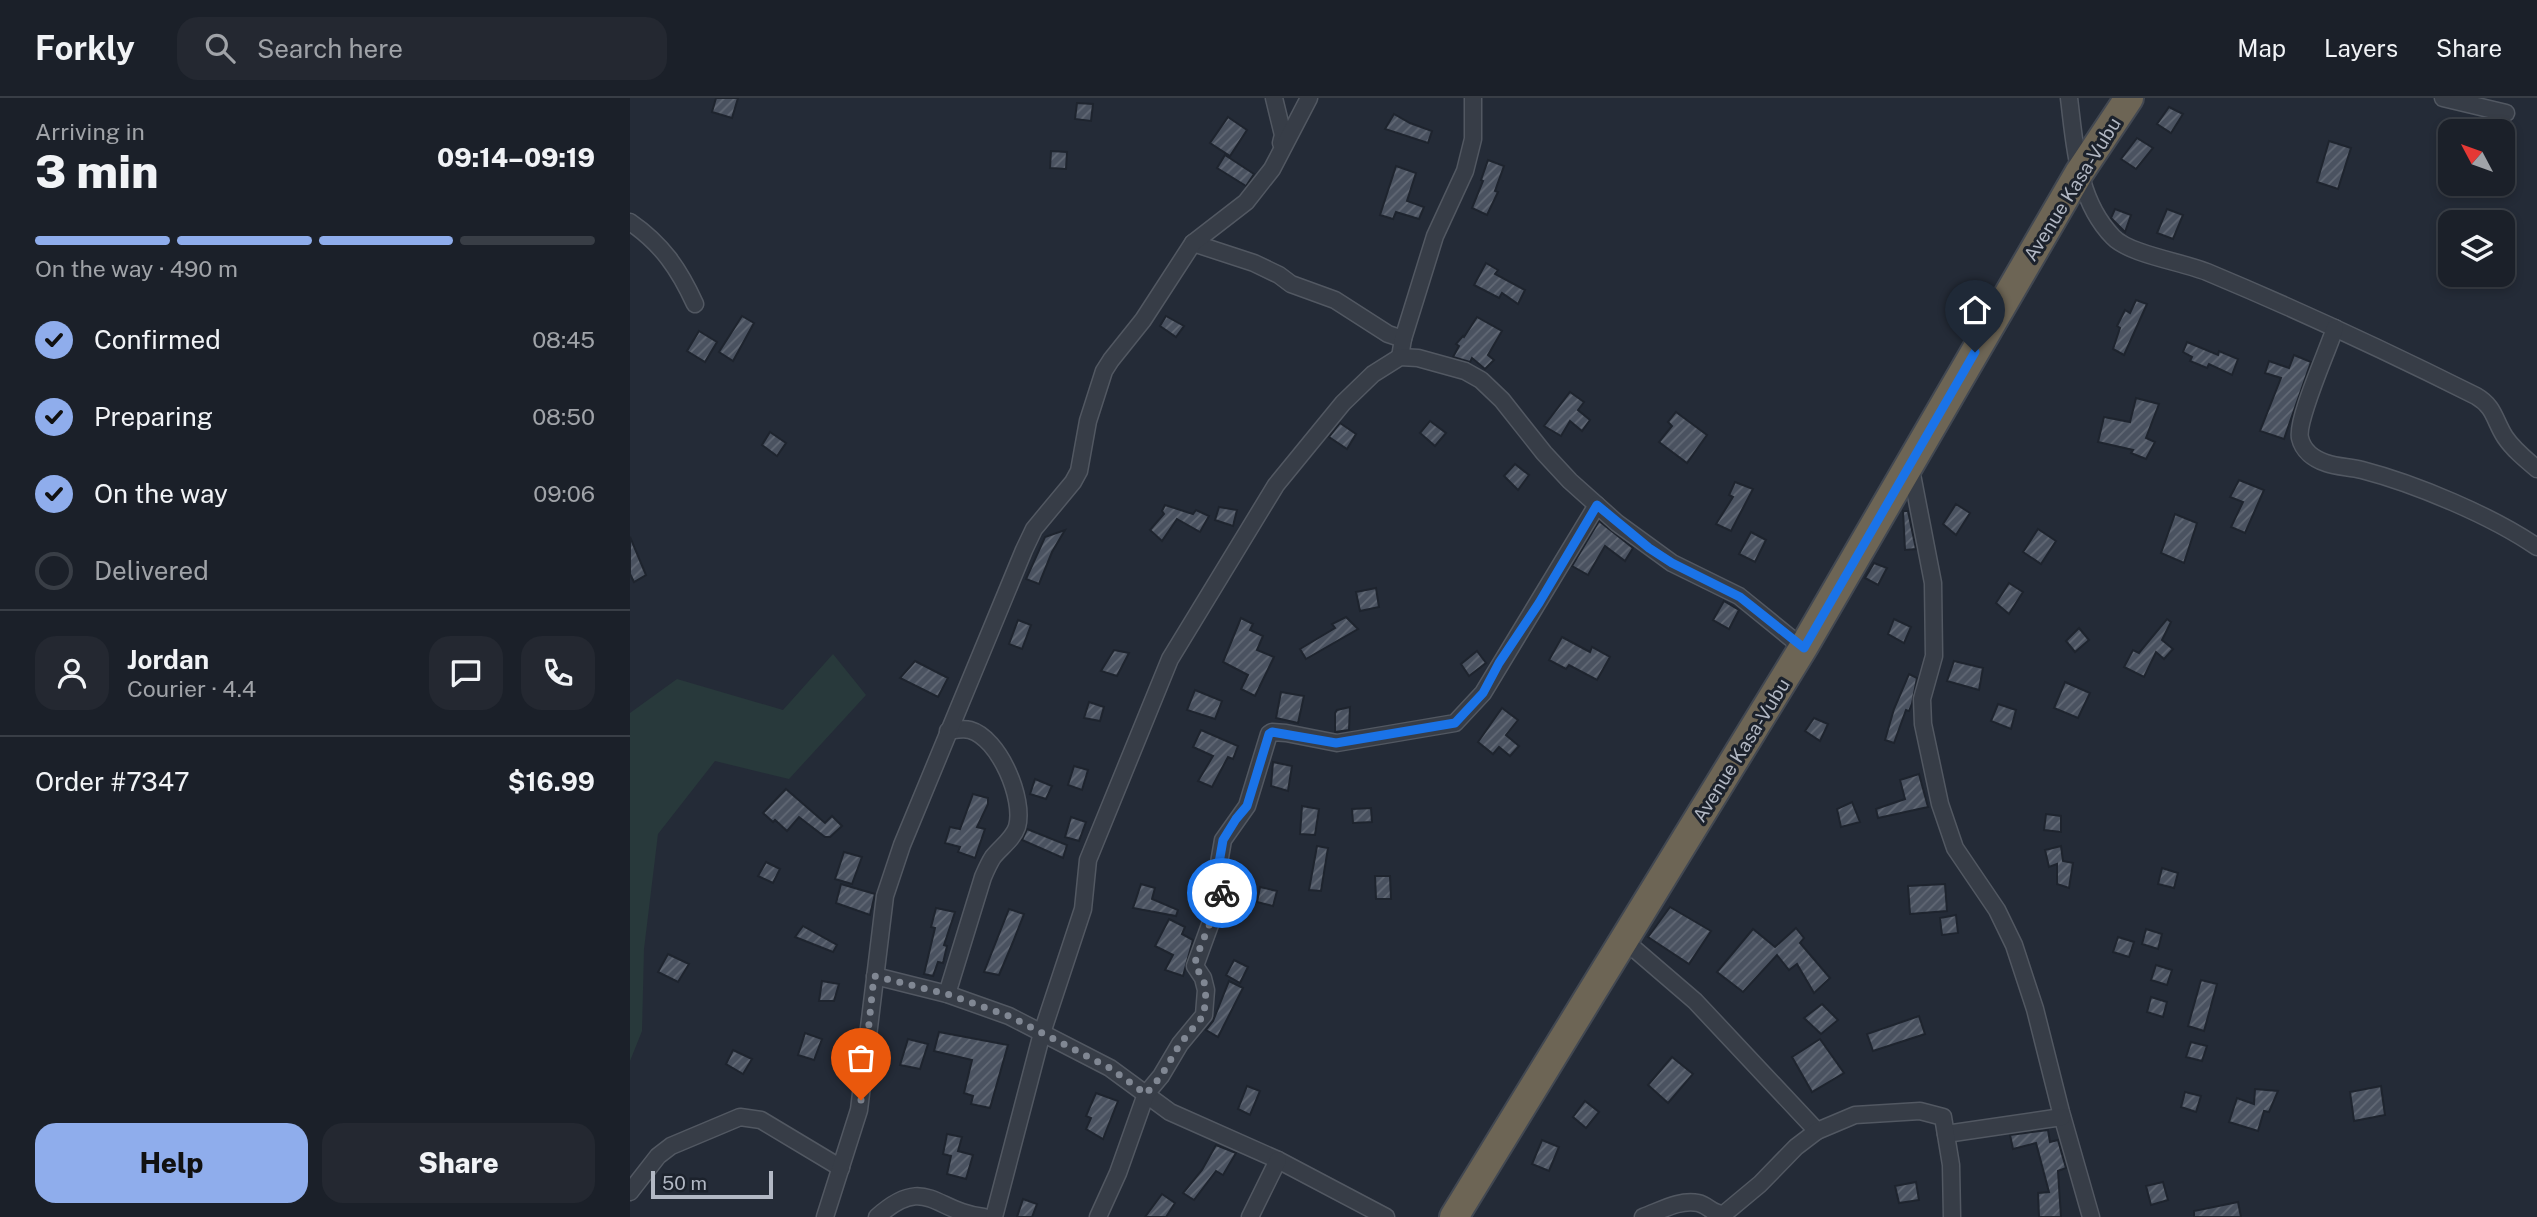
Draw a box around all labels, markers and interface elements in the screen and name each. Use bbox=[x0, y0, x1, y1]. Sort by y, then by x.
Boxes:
search box bbox=[177, 17, 667, 80]
text: Forkly bbox=[35, 29, 135, 67]
icon: search bbox=[201, 29, 239, 67]
text: Search here bbox=[257, 33, 403, 64]
text: Map bbox=[2237, 34, 2286, 62]
text: Layers bbox=[2324, 34, 2398, 62]
text: Share bbox=[2436, 34, 2502, 62]
street label: Avenue Kasa-Vubu bbox=[2019, 113, 2125, 265]
text: Arriving in bbox=[35, 118, 145, 145]
north arrow bbox=[2438, 119, 2515, 196]
map controls bbox=[2438, 119, 2515, 287]
text: 09:14–09:19 bbox=[437, 142, 595, 173]
text: 3 min bbox=[35, 144, 159, 198]
button: layers bbox=[2438, 210, 2515, 287]
text: On the way · 490 m bbox=[35, 255, 238, 282]
pin bbox=[1945, 280, 2005, 352]
icon: home bbox=[1956, 291, 1994, 329]
icon: check bbox=[35, 321, 73, 359]
text: Confirmed bbox=[94, 324, 221, 355]
text: 08:45 bbox=[532, 326, 595, 353]
icon: check bbox=[35, 398, 73, 436]
text: Preparing bbox=[94, 401, 213, 432]
text: 08:50 bbox=[532, 403, 595, 430]
icon: check bbox=[35, 475, 73, 513]
text: On the way bbox=[94, 478, 228, 509]
text: 09:06 bbox=[533, 480, 595, 507]
text: Delivered bbox=[94, 555, 209, 586]
button: person bbox=[35, 636, 109, 710]
button: chat bbox=[429, 636, 503, 710]
button: phone bbox=[521, 636, 595, 710]
text: Jordan bbox=[127, 644, 209, 675]
street label: Avenue Kasa-Vubu bbox=[1688, 674, 1794, 826]
text: Courier · 4.4 bbox=[127, 675, 256, 702]
text: Order #7347 bbox=[35, 766, 190, 797]
text: $16.99 bbox=[508, 766, 595, 797]
courier bbox=[1187, 858, 1257, 928]
icon: bike bbox=[1203, 874, 1241, 912]
pin bbox=[831, 1028, 891, 1100]
icon: bag bbox=[842, 1039, 880, 1077]
button: Help bbox=[35, 1123, 308, 1203]
button: Share bbox=[322, 1123, 595, 1203]
scale bar bbox=[651, 1168, 774, 1200]
text: 50 m bbox=[662, 1172, 707, 1194]

